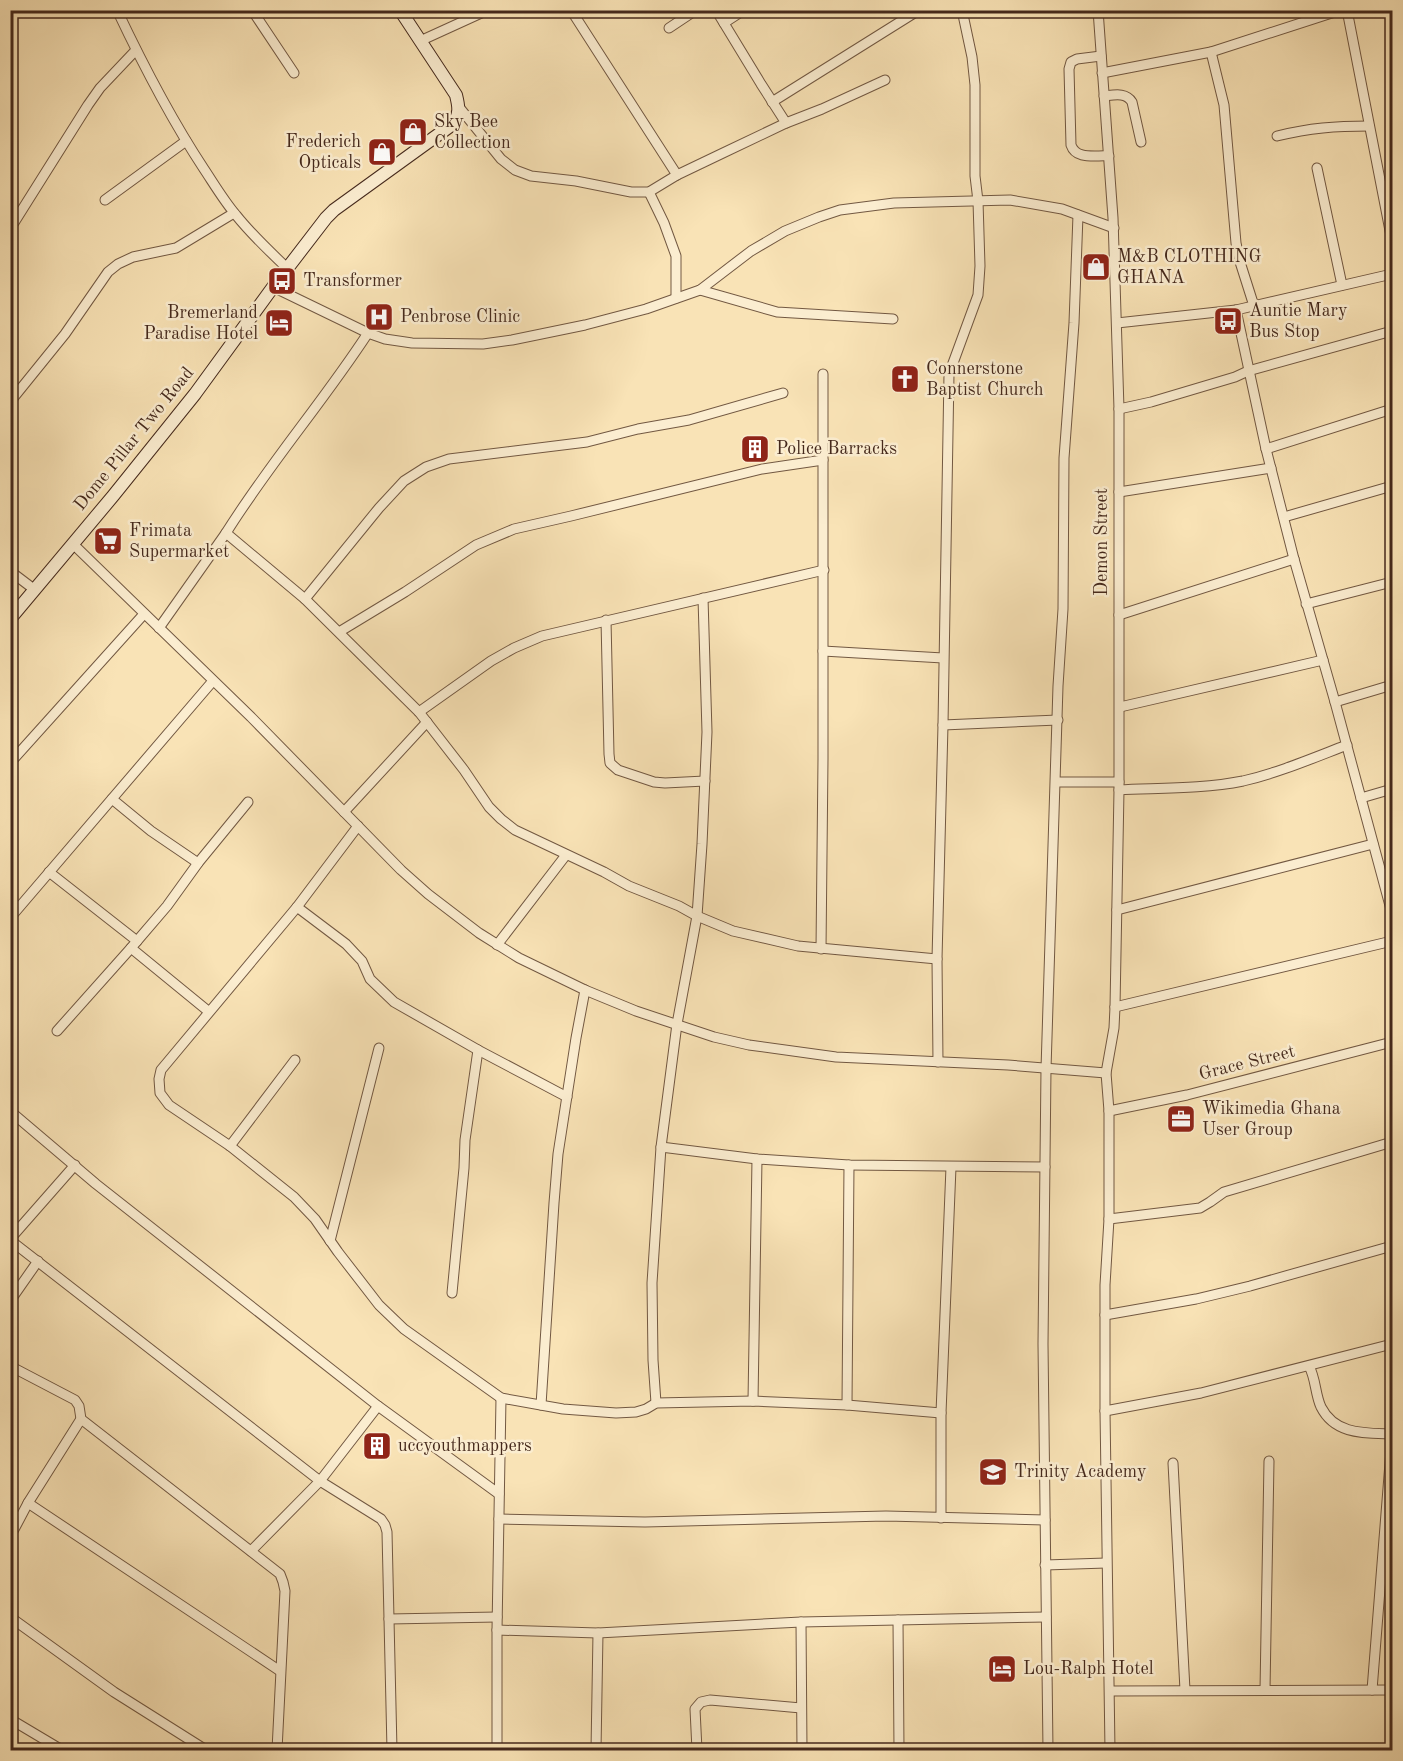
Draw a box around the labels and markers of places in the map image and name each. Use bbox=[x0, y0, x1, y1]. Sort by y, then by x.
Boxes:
place label: Sky Bee Collection bbox=[434, 113, 511, 152]
shop icon: Sky Bee Collection bbox=[397, 116, 429, 148]
place label: Frederich Opticals bbox=[286, 133, 361, 172]
shop icon: Frederich Opticals bbox=[366, 136, 398, 168]
place label: M&B CLOTHING GHANA bbox=[1117, 248, 1261, 287]
shop icon: M&B CLOTHING GHANA bbox=[1080, 251, 1112, 283]
bus stop icon: Transformer bbox=[266, 265, 298, 297]
place label: Transformer bbox=[303, 272, 402, 290]
hospital icon: Penbrose Clinic bbox=[363, 301, 395, 333]
place label: Auntie Mary Bus Stop bbox=[1249, 302, 1348, 341]
place label: Bremerland Paradise Hotel bbox=[143, 304, 258, 343]
bus stop icon: Auntie Mary Bus Stop bbox=[1212, 305, 1244, 337]
hotel icon: Bremerland Paradise Hotel bbox=[263, 307, 295, 339]
place label: Penbrose Clinic bbox=[400, 308, 520, 326]
place label: Connerstone Baptist Church bbox=[926, 360, 1044, 399]
church icon: Connerstone Baptist Church bbox=[889, 363, 921, 395]
building icon: Police Barracks bbox=[739, 433, 771, 465]
place label: Police Barracks bbox=[776, 440, 897, 458]
place label: Frimata Supermarket bbox=[129, 522, 229, 561]
supermarket icon: Frimata Supermarket bbox=[92, 525, 124, 557]
place label: Wikimedia Ghana User Group bbox=[1202, 1100, 1341, 1139]
office icon: Wikimedia Ghana User Group bbox=[1165, 1103, 1197, 1135]
building icon: uccyouthmappers bbox=[361, 1430, 393, 1462]
place label: uccyouthmappers bbox=[398, 1437, 532, 1455]
school or university icon: Trinity Academy bbox=[977, 1456, 1009, 1488]
place label: Trinity Academy bbox=[1014, 1463, 1147, 1481]
hotel icon: Lou-Ralph Hotel bbox=[986, 1653, 1018, 1685]
place label: Lou-Ralph Hotel bbox=[1023, 1660, 1154, 1678]

